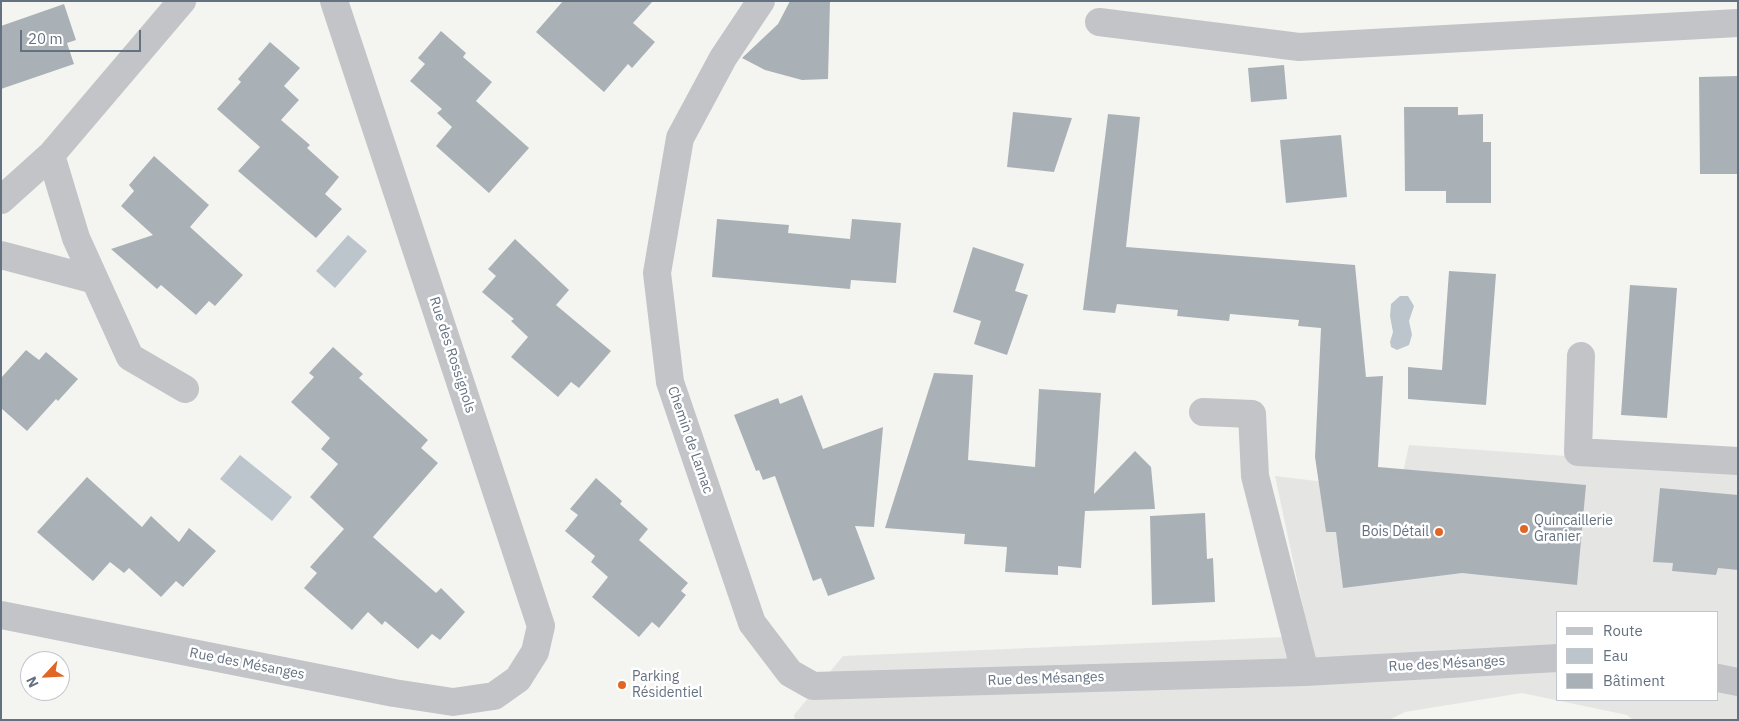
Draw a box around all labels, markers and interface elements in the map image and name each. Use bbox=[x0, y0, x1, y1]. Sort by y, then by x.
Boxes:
scale bar bbox=[22, 20, 144, 52]
text: 20 m bbox=[28, 29, 63, 48]
street label: Rue des Rossignols bbox=[425, 295, 479, 415]
street label: Chemin de Larnac bbox=[664, 384, 716, 496]
place label: Quincaillerie Granier bbox=[1534, 513, 1613, 546]
marker: Quincaillerie Granier bbox=[1518, 523, 1530, 535]
place label: Bois Détail bbox=[1362, 524, 1429, 540]
marker: Bois Détail bbox=[1433, 526, 1445, 538]
legend bbox=[1556, 611, 1719, 701]
text: Route bbox=[1603, 621, 1643, 640]
street label: Rue des Mésanges bbox=[188, 645, 306, 683]
text: Eau bbox=[1603, 646, 1628, 665]
north arrow bbox=[20, 651, 70, 701]
street label: Rue des Mésanges bbox=[1388, 653, 1506, 675]
place label: Parking Résidentiel bbox=[632, 669, 702, 702]
street label: Rue des Mésanges bbox=[987, 669, 1105, 689]
text: Bâtiment bbox=[1603, 671, 1665, 690]
text: N bbox=[22, 674, 43, 690]
marker: Parking Résidentiel bbox=[616, 679, 628, 691]

